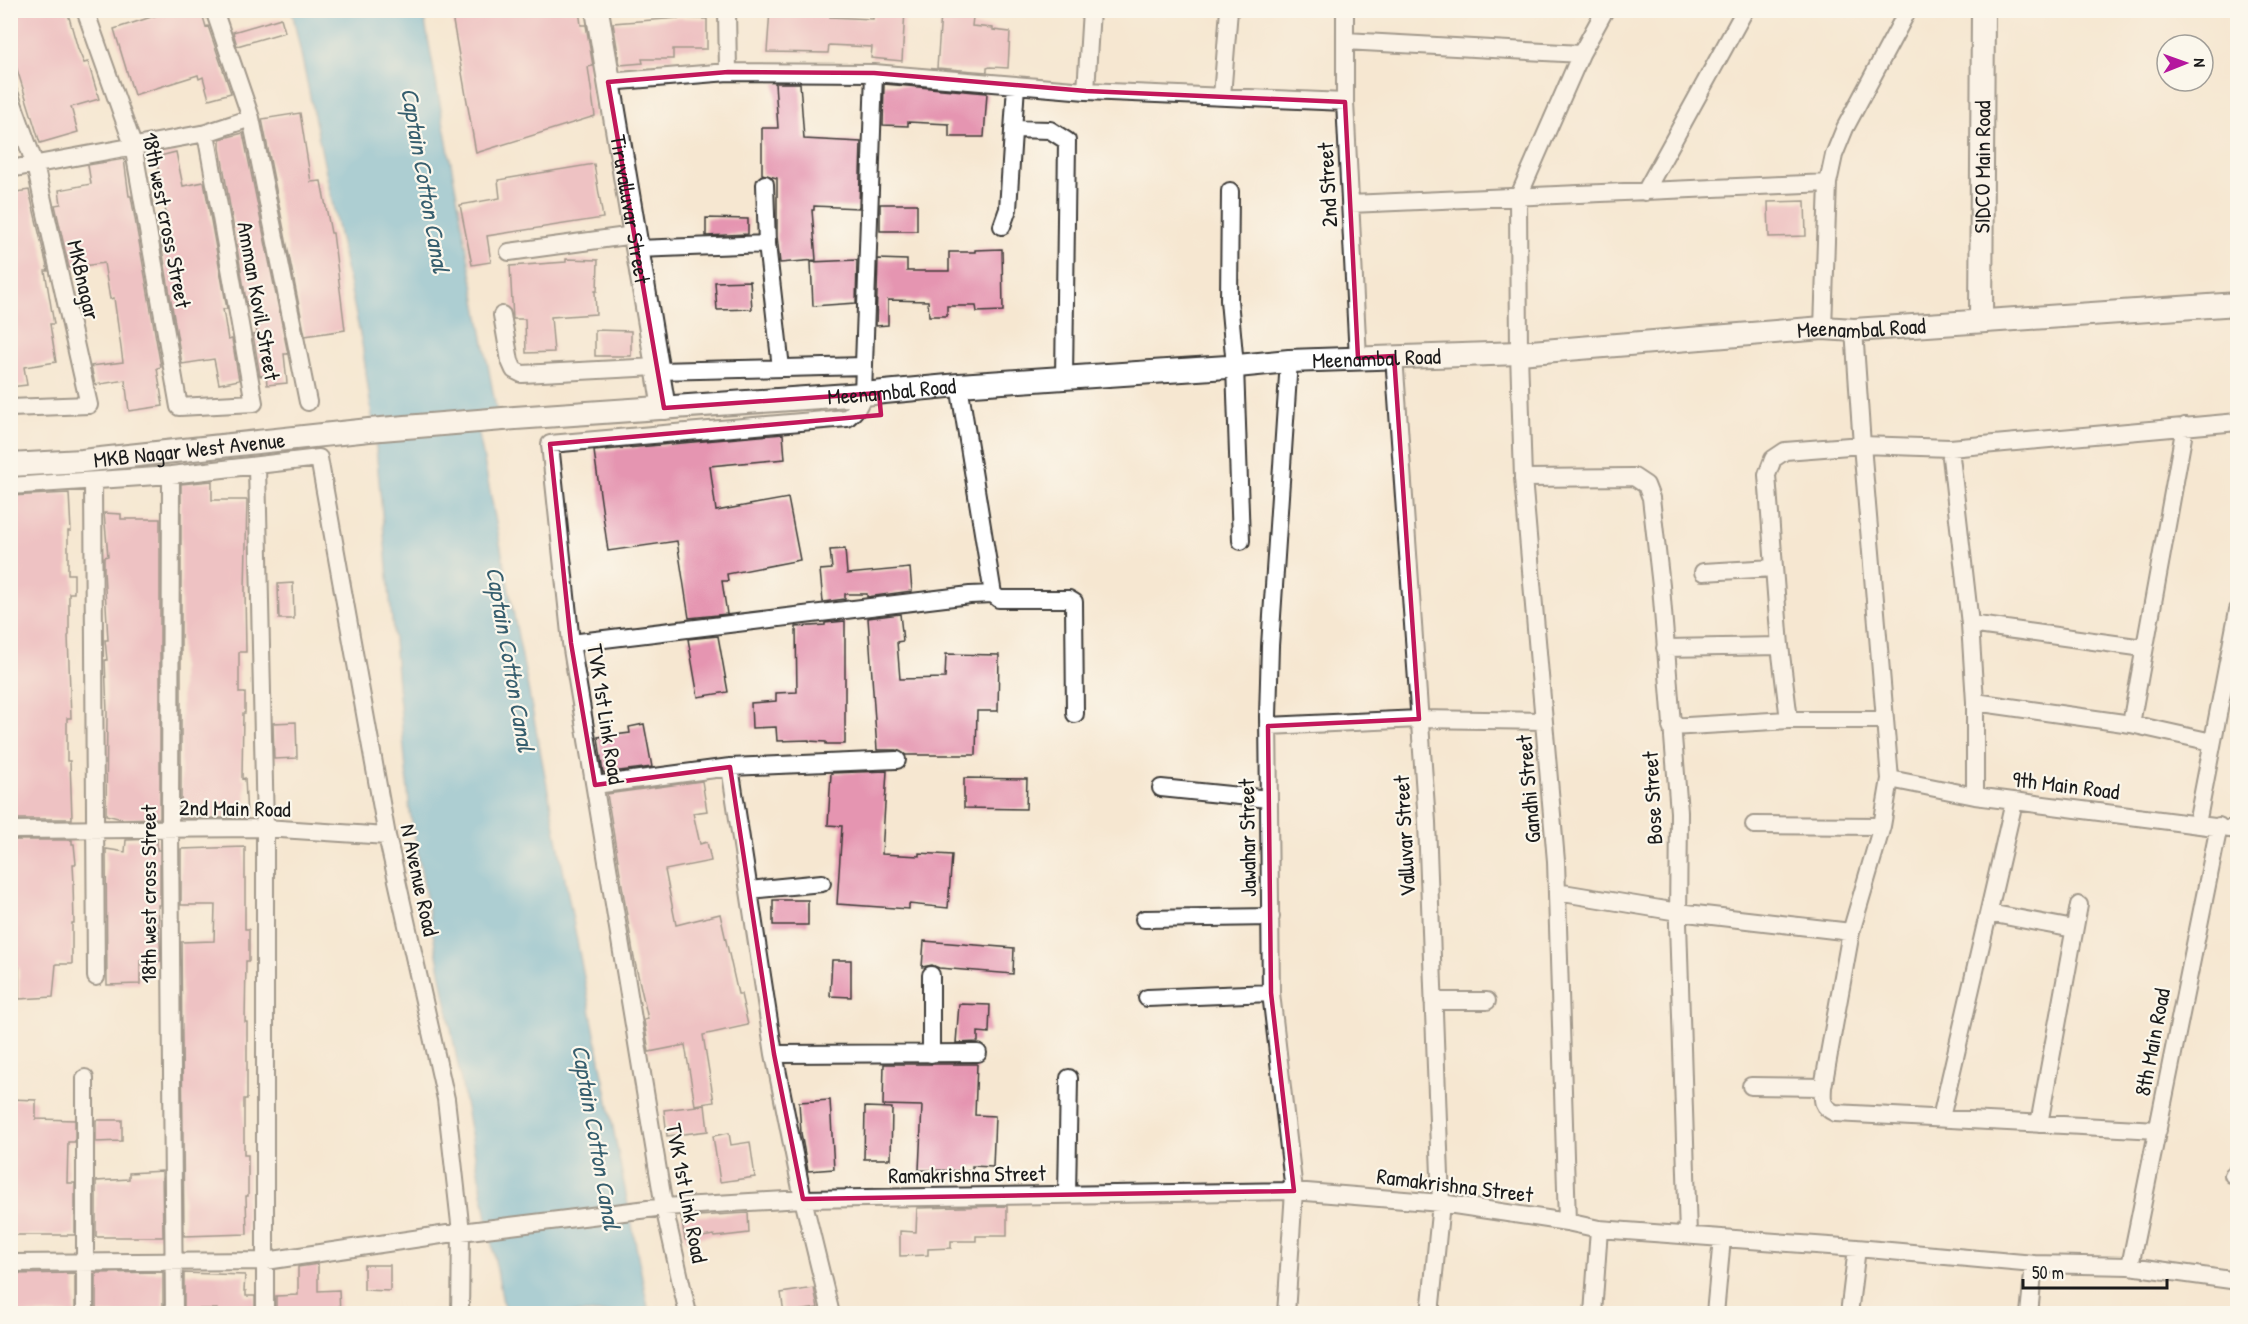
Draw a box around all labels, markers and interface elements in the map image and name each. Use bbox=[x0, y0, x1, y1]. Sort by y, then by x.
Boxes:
north arrow bbox=[2155, 33, 2215, 93]
text: N bbox=[2189, 58, 2211, 68]
water label: Captain Cotton Canal bbox=[393, 85, 458, 277]
street label: SIDCO Main Road bbox=[1967, 100, 1997, 234]
street label: 18th west cross Street bbox=[135, 130, 199, 311]
street label: Tiruvalluvar Street bbox=[603, 132, 658, 286]
street label: 2nd Street bbox=[1310, 141, 1344, 228]
street label: Amman Kovil Street bbox=[230, 219, 288, 383]
street label: MKBnagar bbox=[60, 237, 108, 323]
street label: Meenambal Road bbox=[1796, 310, 1927, 345]
street label: Meenambal Road bbox=[1312, 341, 1442, 375]
street label: Meenambal Road bbox=[827, 370, 958, 411]
street label: MKB Nagar West Avenue bbox=[92, 424, 287, 475]
water label: Captain Cotton Canal bbox=[478, 564, 543, 756]
street label: TVK 1st Link Road bbox=[580, 642, 632, 787]
street label: Gandhi Street bbox=[1508, 733, 1548, 844]
street label: Bose Street bbox=[1635, 750, 1669, 845]
street label: 9th Main Road bbox=[2011, 764, 2122, 806]
street label: Valluvar Street bbox=[1386, 774, 1422, 897]
street label: Jawahar Street bbox=[1231, 778, 1263, 897]
street label: 2nd Main Road bbox=[179, 792, 291, 824]
street label: 18th west cross Street bbox=[133, 804, 163, 983]
street label: N Avenue Road bbox=[394, 821, 447, 939]
street label: 8th Main Road bbox=[2127, 985, 2177, 1098]
water label: Captain Cotton Canal bbox=[564, 1042, 629, 1234]
street label: TVK 1st Link Road bbox=[659, 1121, 715, 1266]
street label: Ramakrishna Street bbox=[888, 1158, 1046, 1190]
street label: Ramakrishna Street bbox=[1375, 1161, 1535, 1210]
scale bar bbox=[2023, 1252, 2167, 1290]
text: 50 m bbox=[2032, 1260, 2064, 1285]

